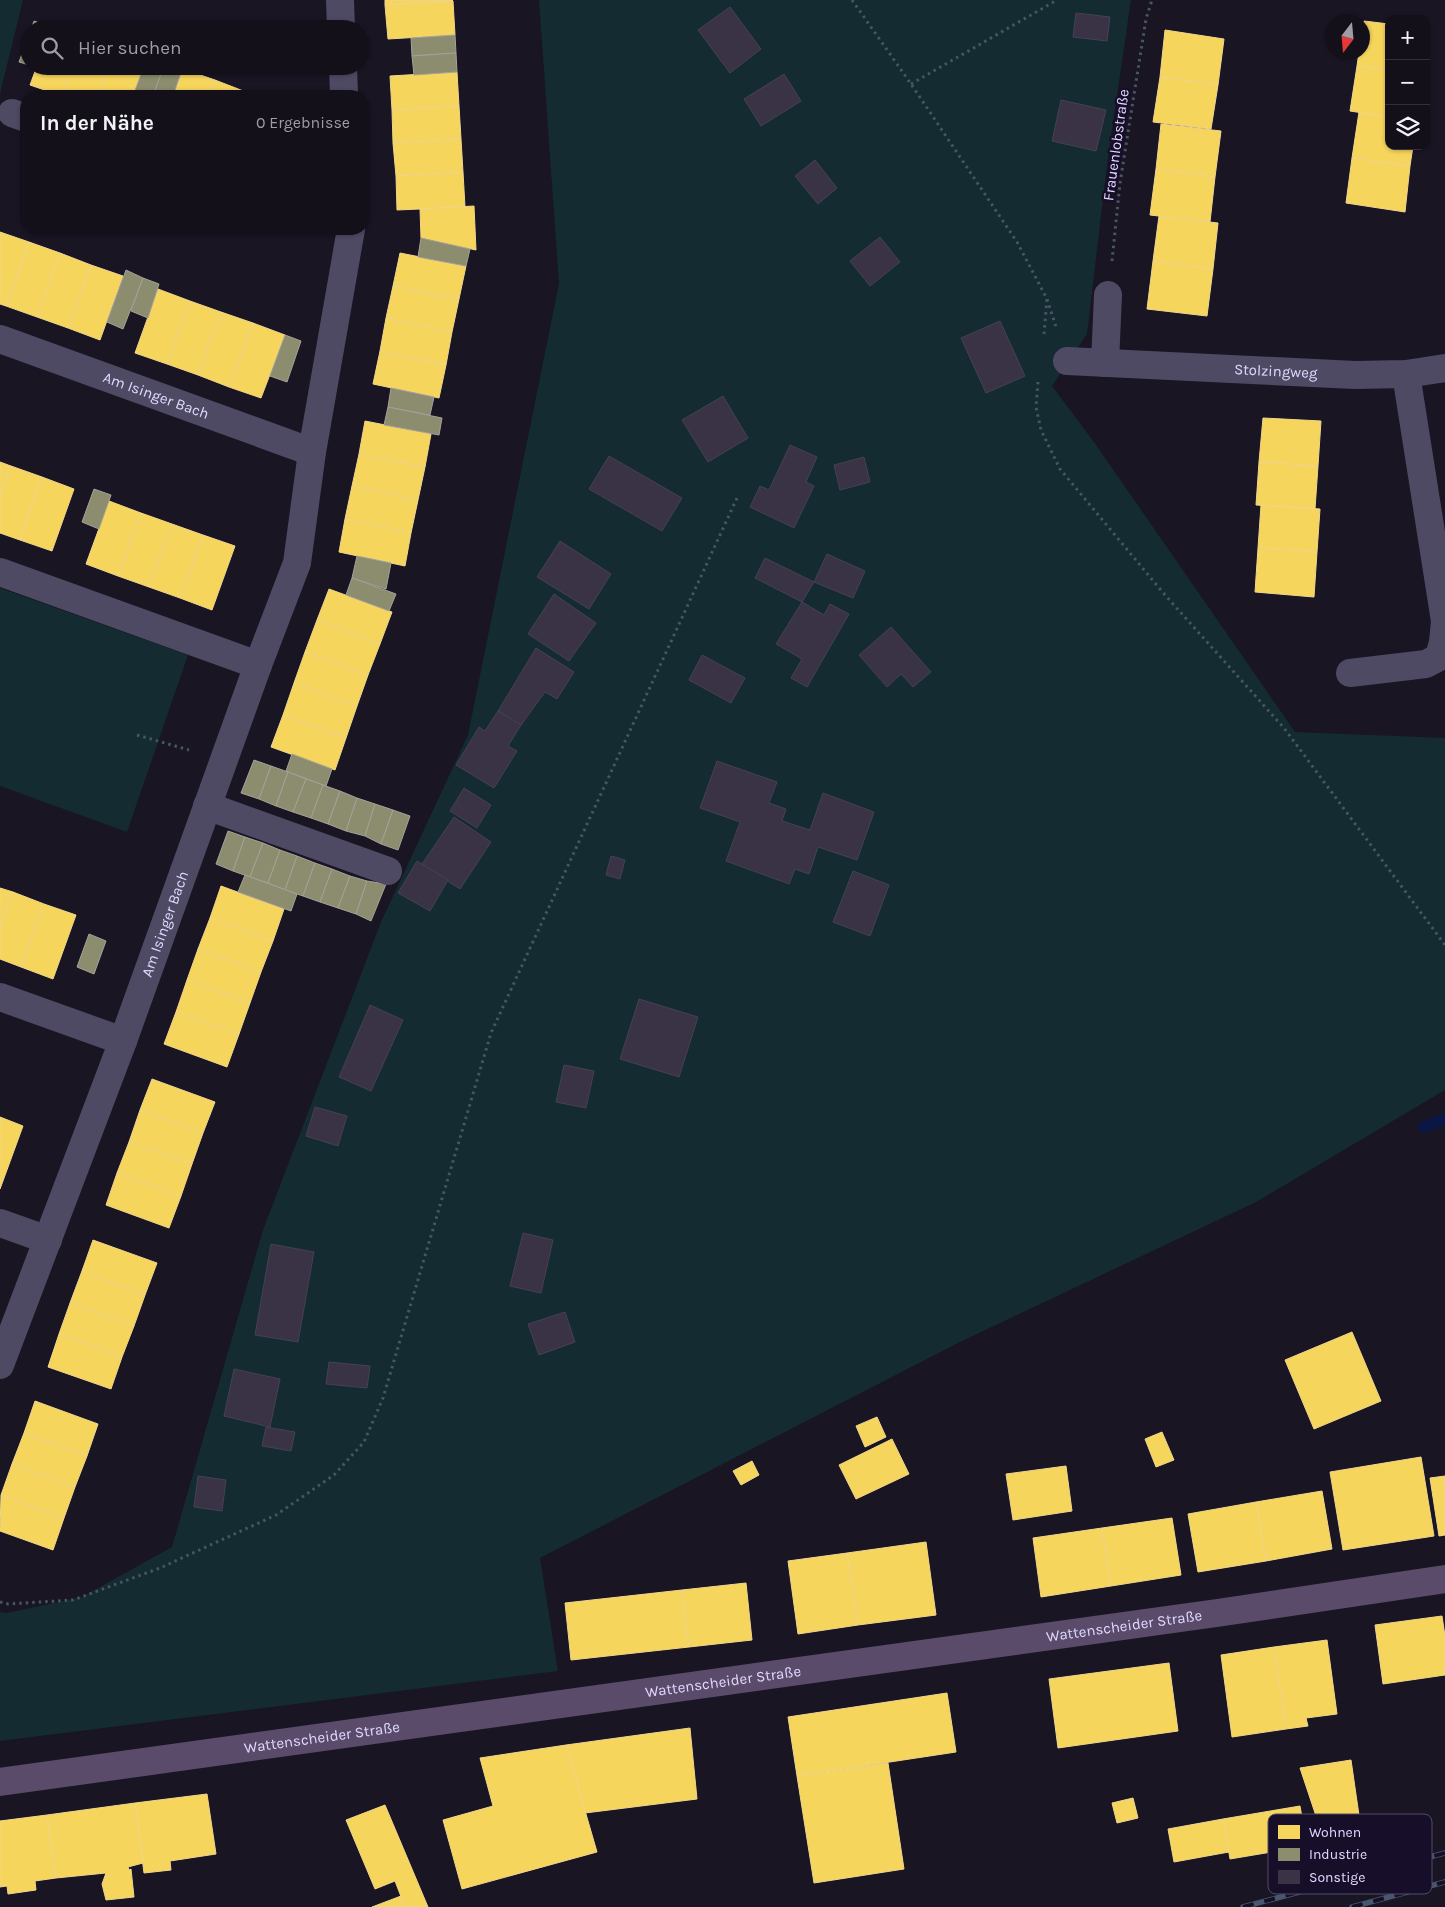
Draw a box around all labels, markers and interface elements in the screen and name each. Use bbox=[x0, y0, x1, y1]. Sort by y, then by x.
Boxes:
north arrow bbox=[1325, 15, 1370, 60]
map controls bbox=[1385, 15, 1430, 150]
button: + bbox=[1385, 15, 1430, 60]
search box bbox=[20, 20, 370, 75]
icon: search bbox=[38, 34, 66, 62]
text: Hier suchen bbox=[78, 37, 181, 59]
button: − bbox=[1385, 60, 1430, 105]
street label: Frauenlobstraße bbox=[1099, 88, 1133, 202]
button: layers bbox=[1385, 105, 1430, 150]
text: In der Nähe bbox=[40, 111, 154, 135]
text: 0 Ergebnisse bbox=[256, 113, 350, 132]
street label: Stolzingweg bbox=[1234, 360, 1318, 382]
street label: Am Isinger Bach bbox=[101, 368, 212, 423]
street label: Am Isinger Bach bbox=[138, 868, 192, 979]
street label: Wattenscheider Straße bbox=[1045, 1606, 1203, 1646]
street label: Wattenscheider Straße bbox=[644, 1662, 802, 1701]
street label: Wattenscheider Straße bbox=[243, 1718, 401, 1757]
legend bbox=[1268, 1814, 1432, 1894]
text: Wohnen bbox=[1309, 1824, 1361, 1841]
text: Industrie bbox=[1309, 1846, 1367, 1863]
text: Sonstige bbox=[1309, 1869, 1365, 1886]

